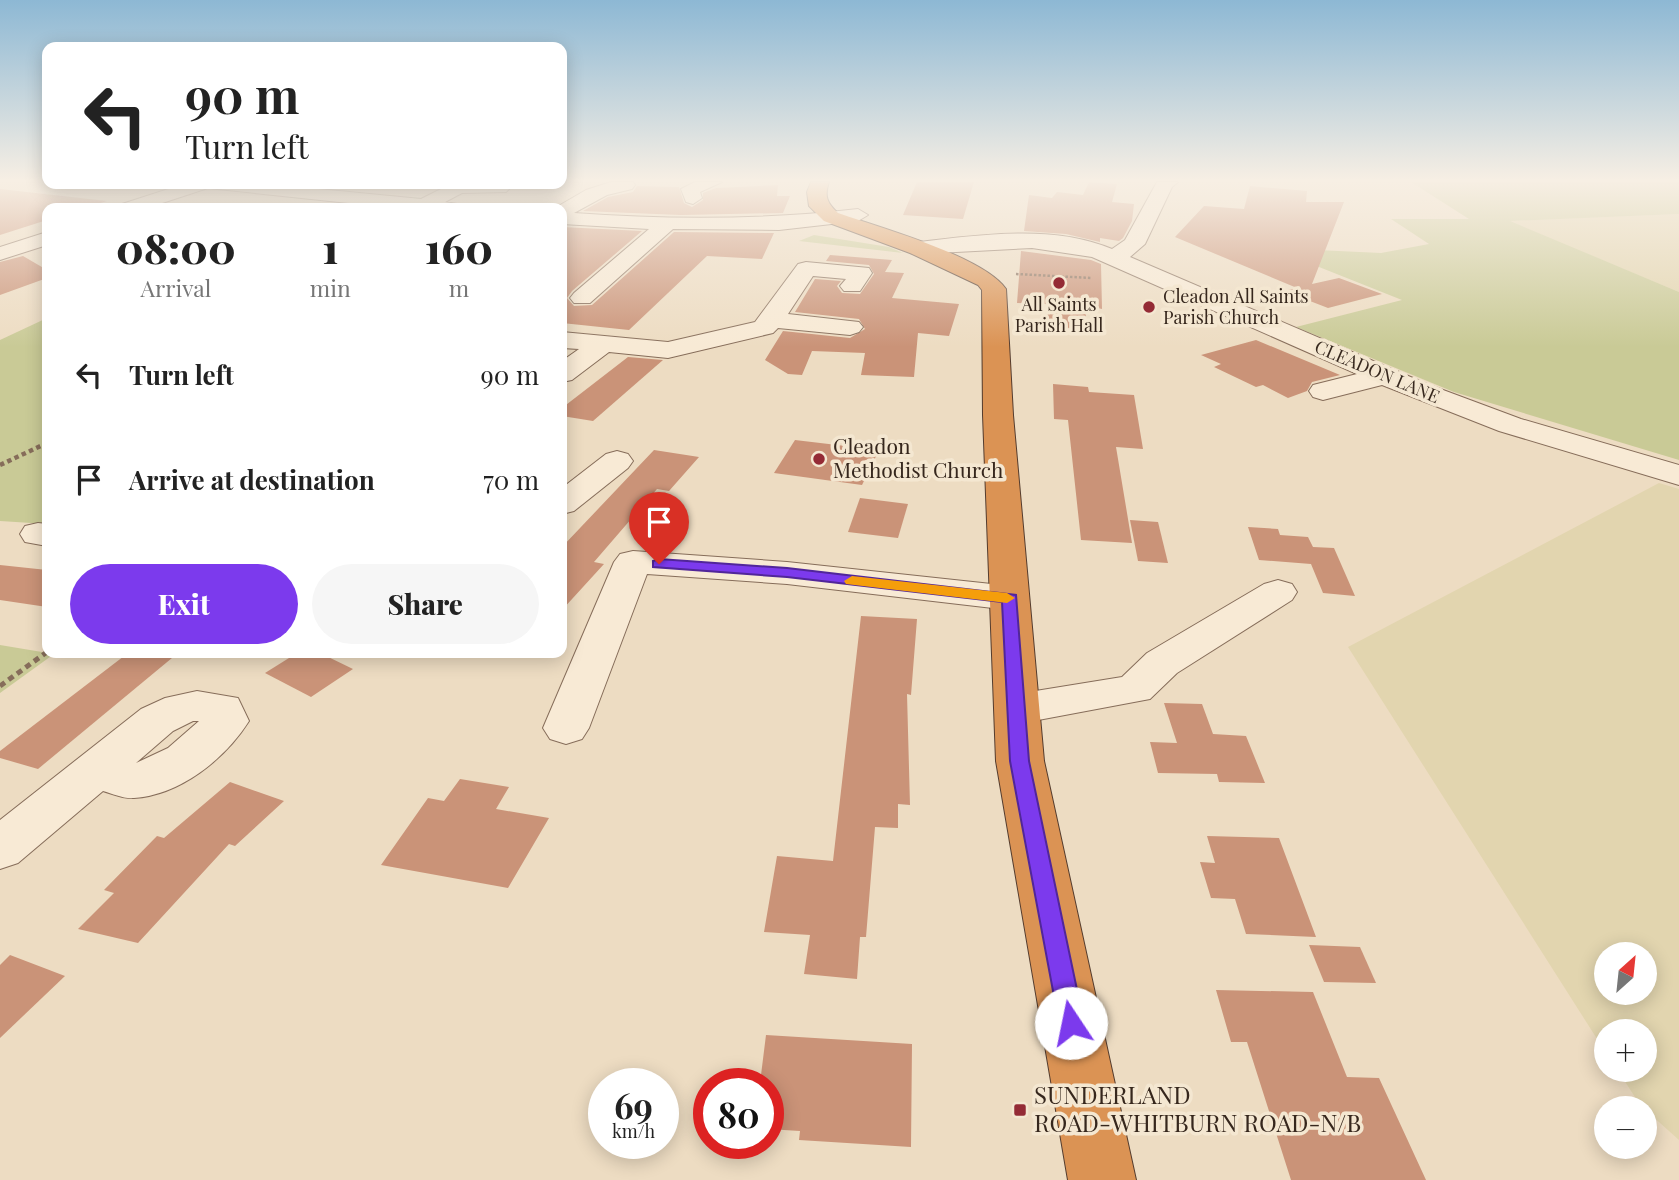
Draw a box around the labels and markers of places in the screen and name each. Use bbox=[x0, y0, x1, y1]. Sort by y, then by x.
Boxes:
marker: All Saints Parish Hall bbox=[1051, 275, 1067, 291]
place label: Cleadon All Saints Parish Church bbox=[1163, 284, 1309, 329]
place label: All Saints Parish Hall bbox=[1015, 292, 1103, 337]
marker: Cleadon All Saints Parish Church bbox=[1141, 299, 1157, 315]
place label: Cleadon Methodist Church bbox=[833, 431, 1004, 483]
marker: Cleadon Methodist Church bbox=[811, 451, 827, 467]
pin bbox=[629, 492, 689, 564]
place label: SUNDERLAND ROAD-WHITBURN ROAD-N/B bbox=[1034, 1078, 1361, 1138]
marker: SUNDERLAND ROAD-WHITBURN ROAD-N/B bbox=[1012, 1102, 1028, 1118]

